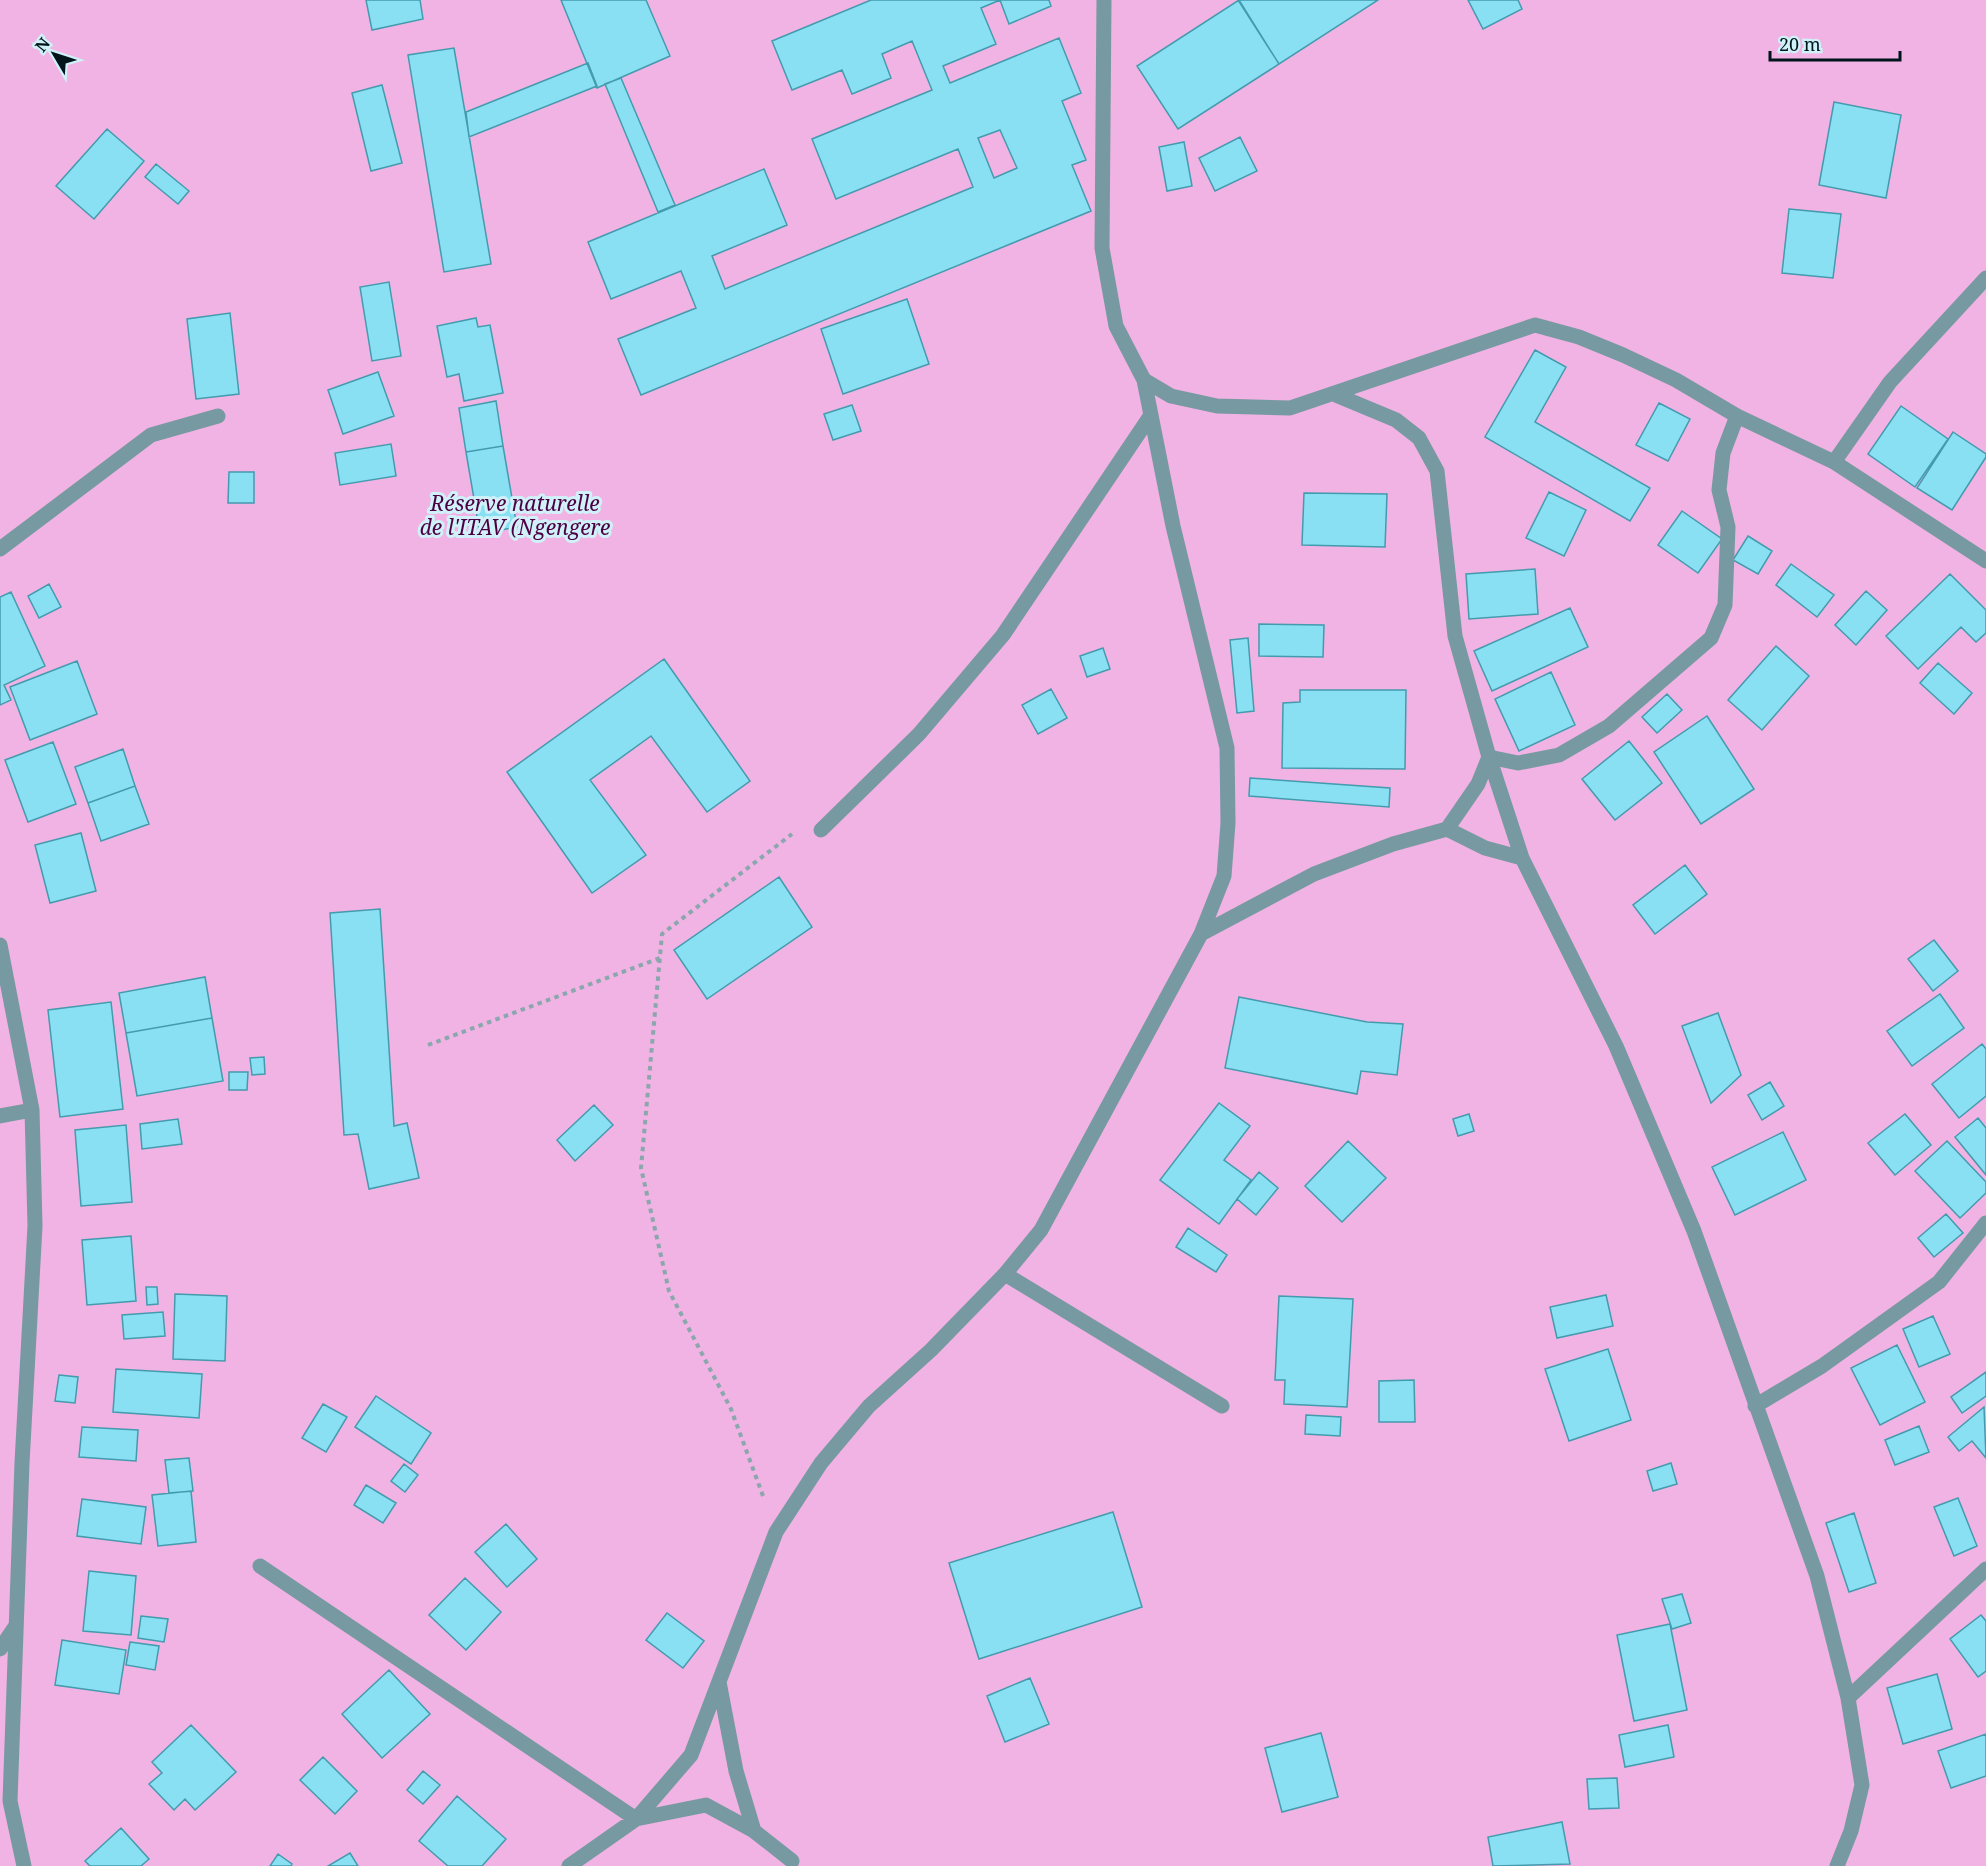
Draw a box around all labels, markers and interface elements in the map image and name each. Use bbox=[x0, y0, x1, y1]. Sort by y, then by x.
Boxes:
north arrow bbox=[24, 24, 84, 84]
scale bar bbox=[1770, 24, 1900, 62]
text: N bbox=[30, 32, 55, 56]
text: 20 m bbox=[1779, 32, 1821, 56]
park label: Réserve naturelle de l'ITAV (Ngengere bbox=[420, 489, 610, 541]

